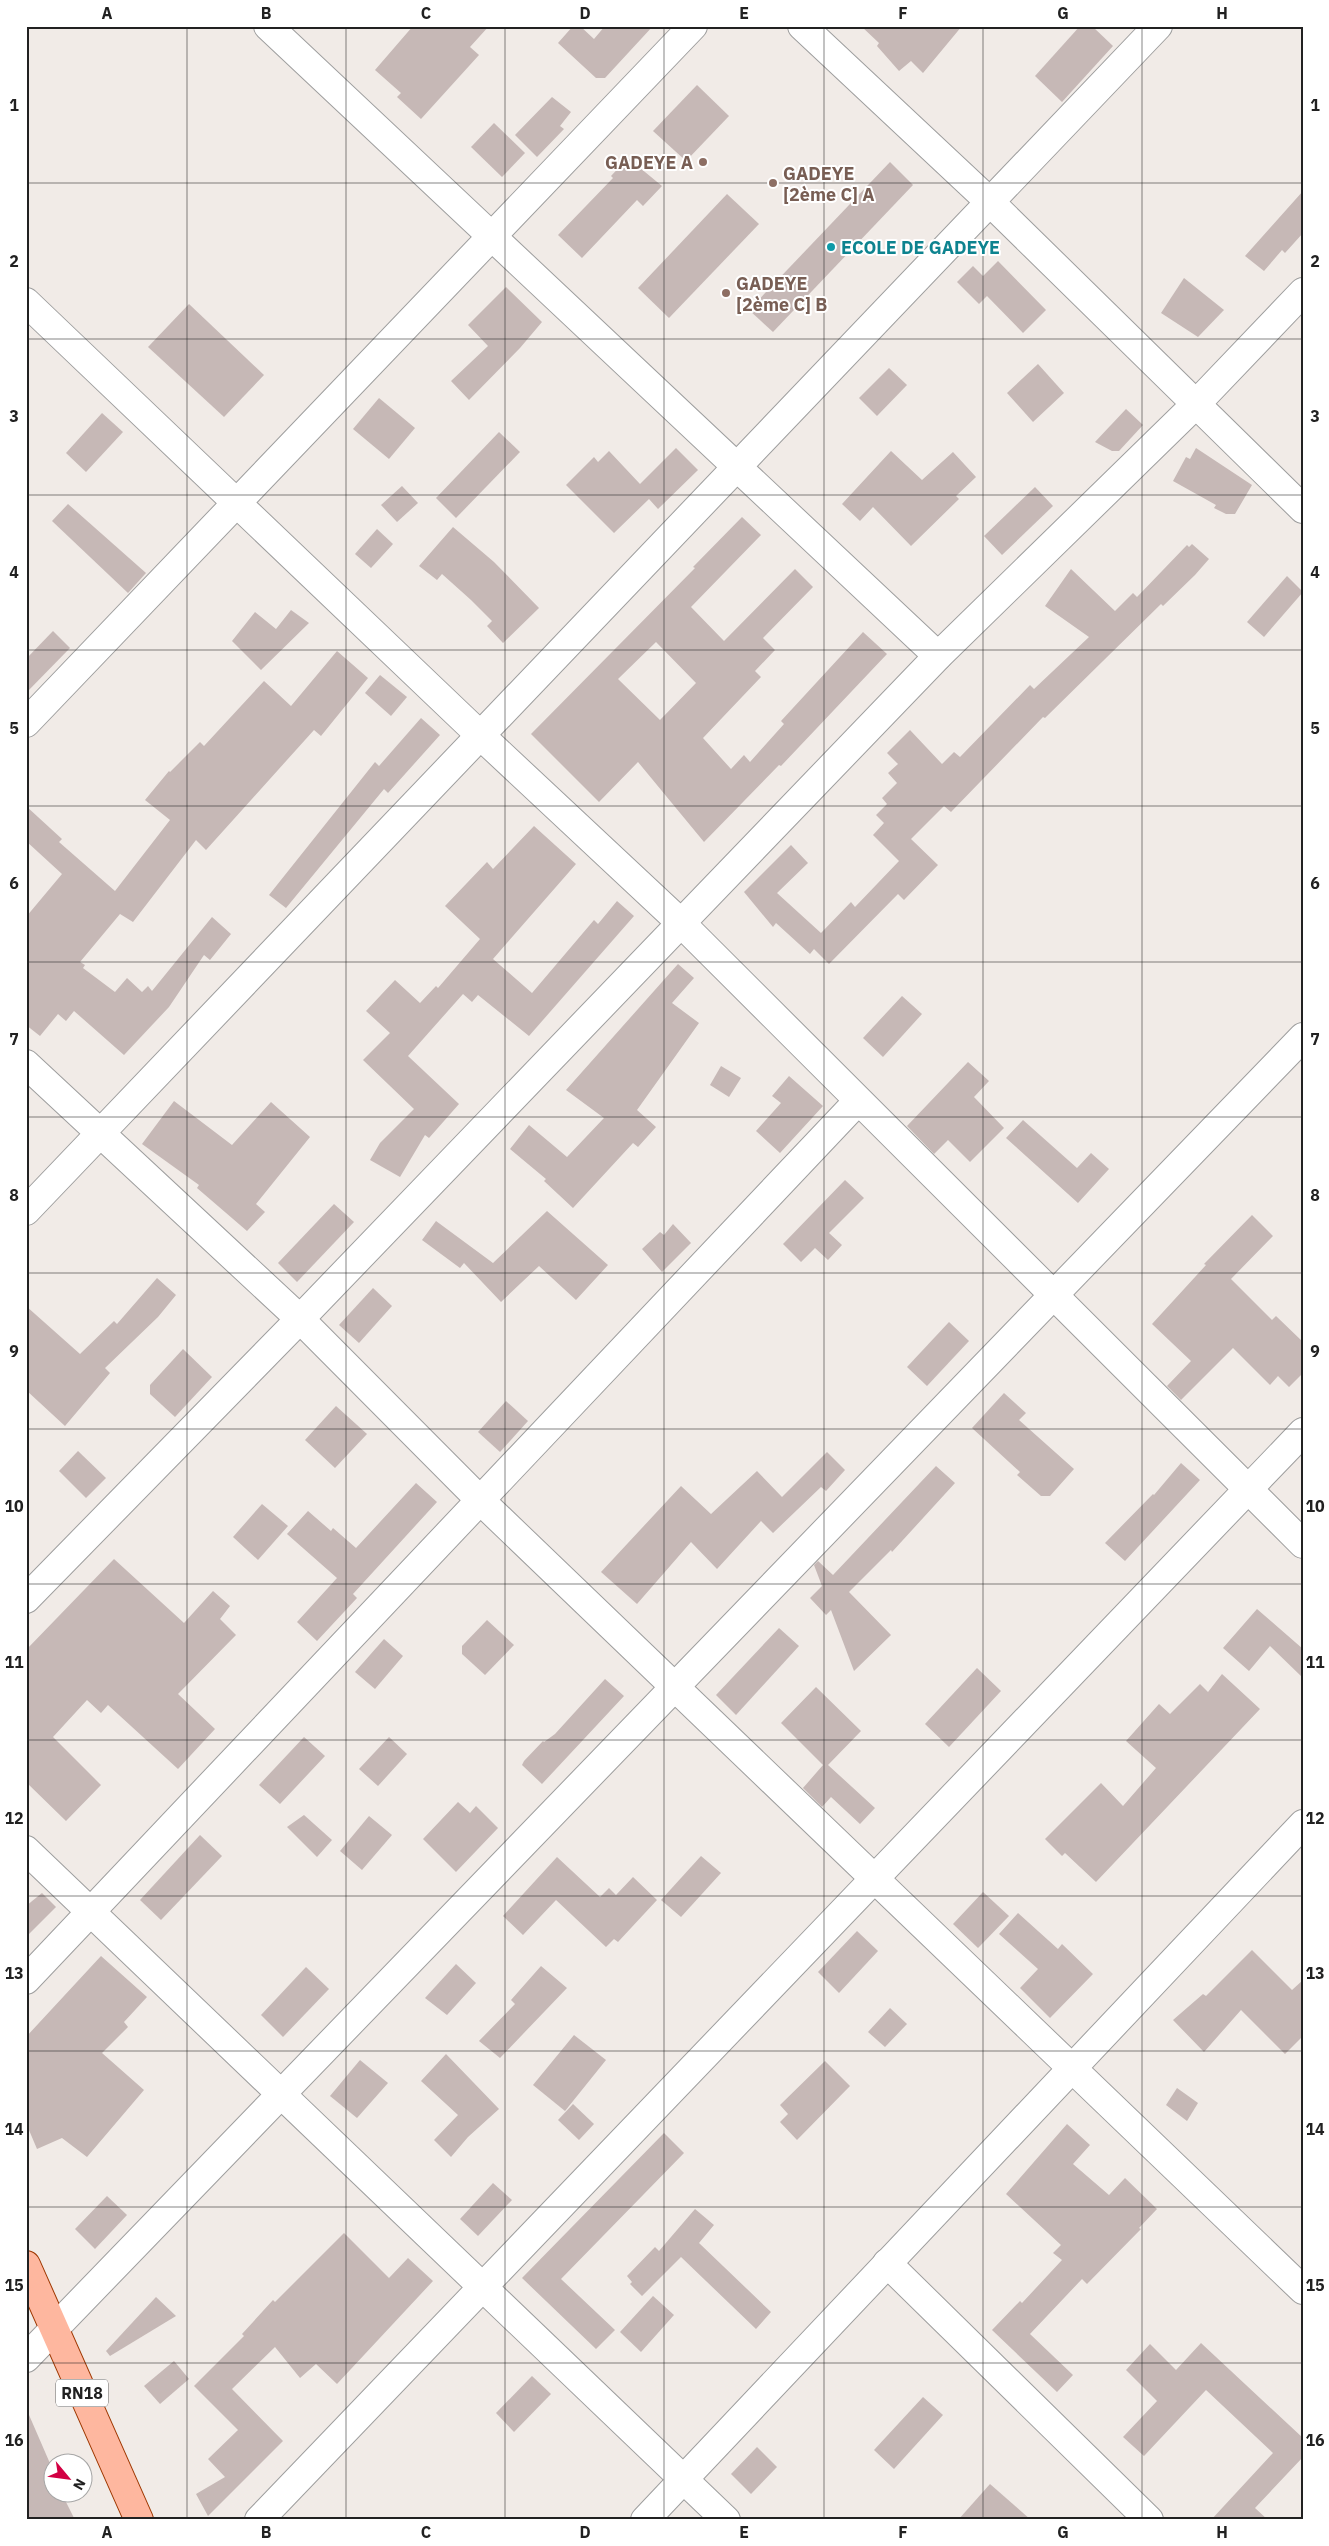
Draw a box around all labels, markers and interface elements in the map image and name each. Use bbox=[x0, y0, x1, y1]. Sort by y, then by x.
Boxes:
text: A bbox=[102, 3, 113, 23]
text: B bbox=[261, 3, 272, 23]
text: C bbox=[421, 3, 431, 23]
text: D bbox=[579, 3, 591, 23]
text: E bbox=[739, 3, 749, 23]
text: F bbox=[898, 3, 908, 23]
text: G bbox=[1057, 3, 1069, 23]
text: H bbox=[1216, 3, 1228, 23]
text: 1 bbox=[9, 95, 19, 115]
text: 1 bbox=[1310, 95, 1320, 115]
place label: GADEYE A bbox=[605, 151, 693, 174]
marker: GADEYE A bbox=[697, 156, 709, 168]
place label: GADEYE [2ème C] A bbox=[783, 162, 875, 206]
marker: GADEYE [2ème C] A bbox=[767, 177, 779, 189]
place label: ECOLE DE GADEYE bbox=[841, 236, 1000, 259]
marker: ECOLE DE GADEYE bbox=[825, 241, 837, 253]
text: 2 bbox=[9, 251, 19, 271]
text: 2 bbox=[1310, 251, 1320, 271]
place label: GADEYE [2ème C] B bbox=[736, 272, 827, 316]
marker: GADEYE [2ème C] B bbox=[720, 287, 732, 299]
text: 3 bbox=[9, 406, 19, 426]
text: 3 bbox=[1310, 406, 1320, 426]
text: 4 bbox=[9, 562, 19, 582]
text: 4 bbox=[1310, 562, 1320, 582]
text: 5 bbox=[9, 718, 19, 738]
text: 5 bbox=[1310, 718, 1320, 738]
text: 6 bbox=[9, 873, 19, 893]
text: 6 bbox=[1310, 873, 1320, 893]
text: 7 bbox=[9, 1029, 19, 1049]
text: 7 bbox=[1310, 1029, 1320, 1049]
text: 8 bbox=[9, 1185, 19, 1205]
text: 8 bbox=[1310, 1185, 1320, 1205]
text: 9 bbox=[9, 1341, 19, 1361]
text: 9 bbox=[1310, 1341, 1320, 1361]
text: 10 bbox=[4, 1496, 24, 1516]
text: 10 bbox=[1305, 1496, 1325, 1516]
text: 11 bbox=[4, 1652, 24, 1672]
text: 11 bbox=[1305, 1652, 1325, 1672]
text: 12 bbox=[4, 1808, 24, 1828]
text: 12 bbox=[1305, 1808, 1325, 1828]
text: 13 bbox=[4, 1963, 24, 1983]
text: 13 bbox=[1305, 1963, 1325, 1983]
text: 14 bbox=[4, 2119, 24, 2139]
text: 14 bbox=[1305, 2119, 1325, 2139]
text: 15 bbox=[4, 2275, 24, 2295]
text: 15 bbox=[1305, 2275, 1325, 2295]
road number: RN18 bbox=[56, 2380, 108, 2406]
text: 16 bbox=[4, 2430, 24, 2450]
text: 16 bbox=[1305, 2430, 1325, 2450]
north arrow bbox=[42, 2454, 92, 2504]
text: N bbox=[69, 2476, 90, 2493]
text: A bbox=[102, 2522, 113, 2542]
text: B bbox=[261, 2522, 272, 2542]
text: C bbox=[421, 2522, 431, 2542]
text: D bbox=[579, 2522, 591, 2542]
text: E bbox=[739, 2522, 749, 2542]
text: F bbox=[898, 2522, 908, 2542]
text: G bbox=[1057, 2522, 1069, 2542]
text: H bbox=[1216, 2522, 1228, 2542]

